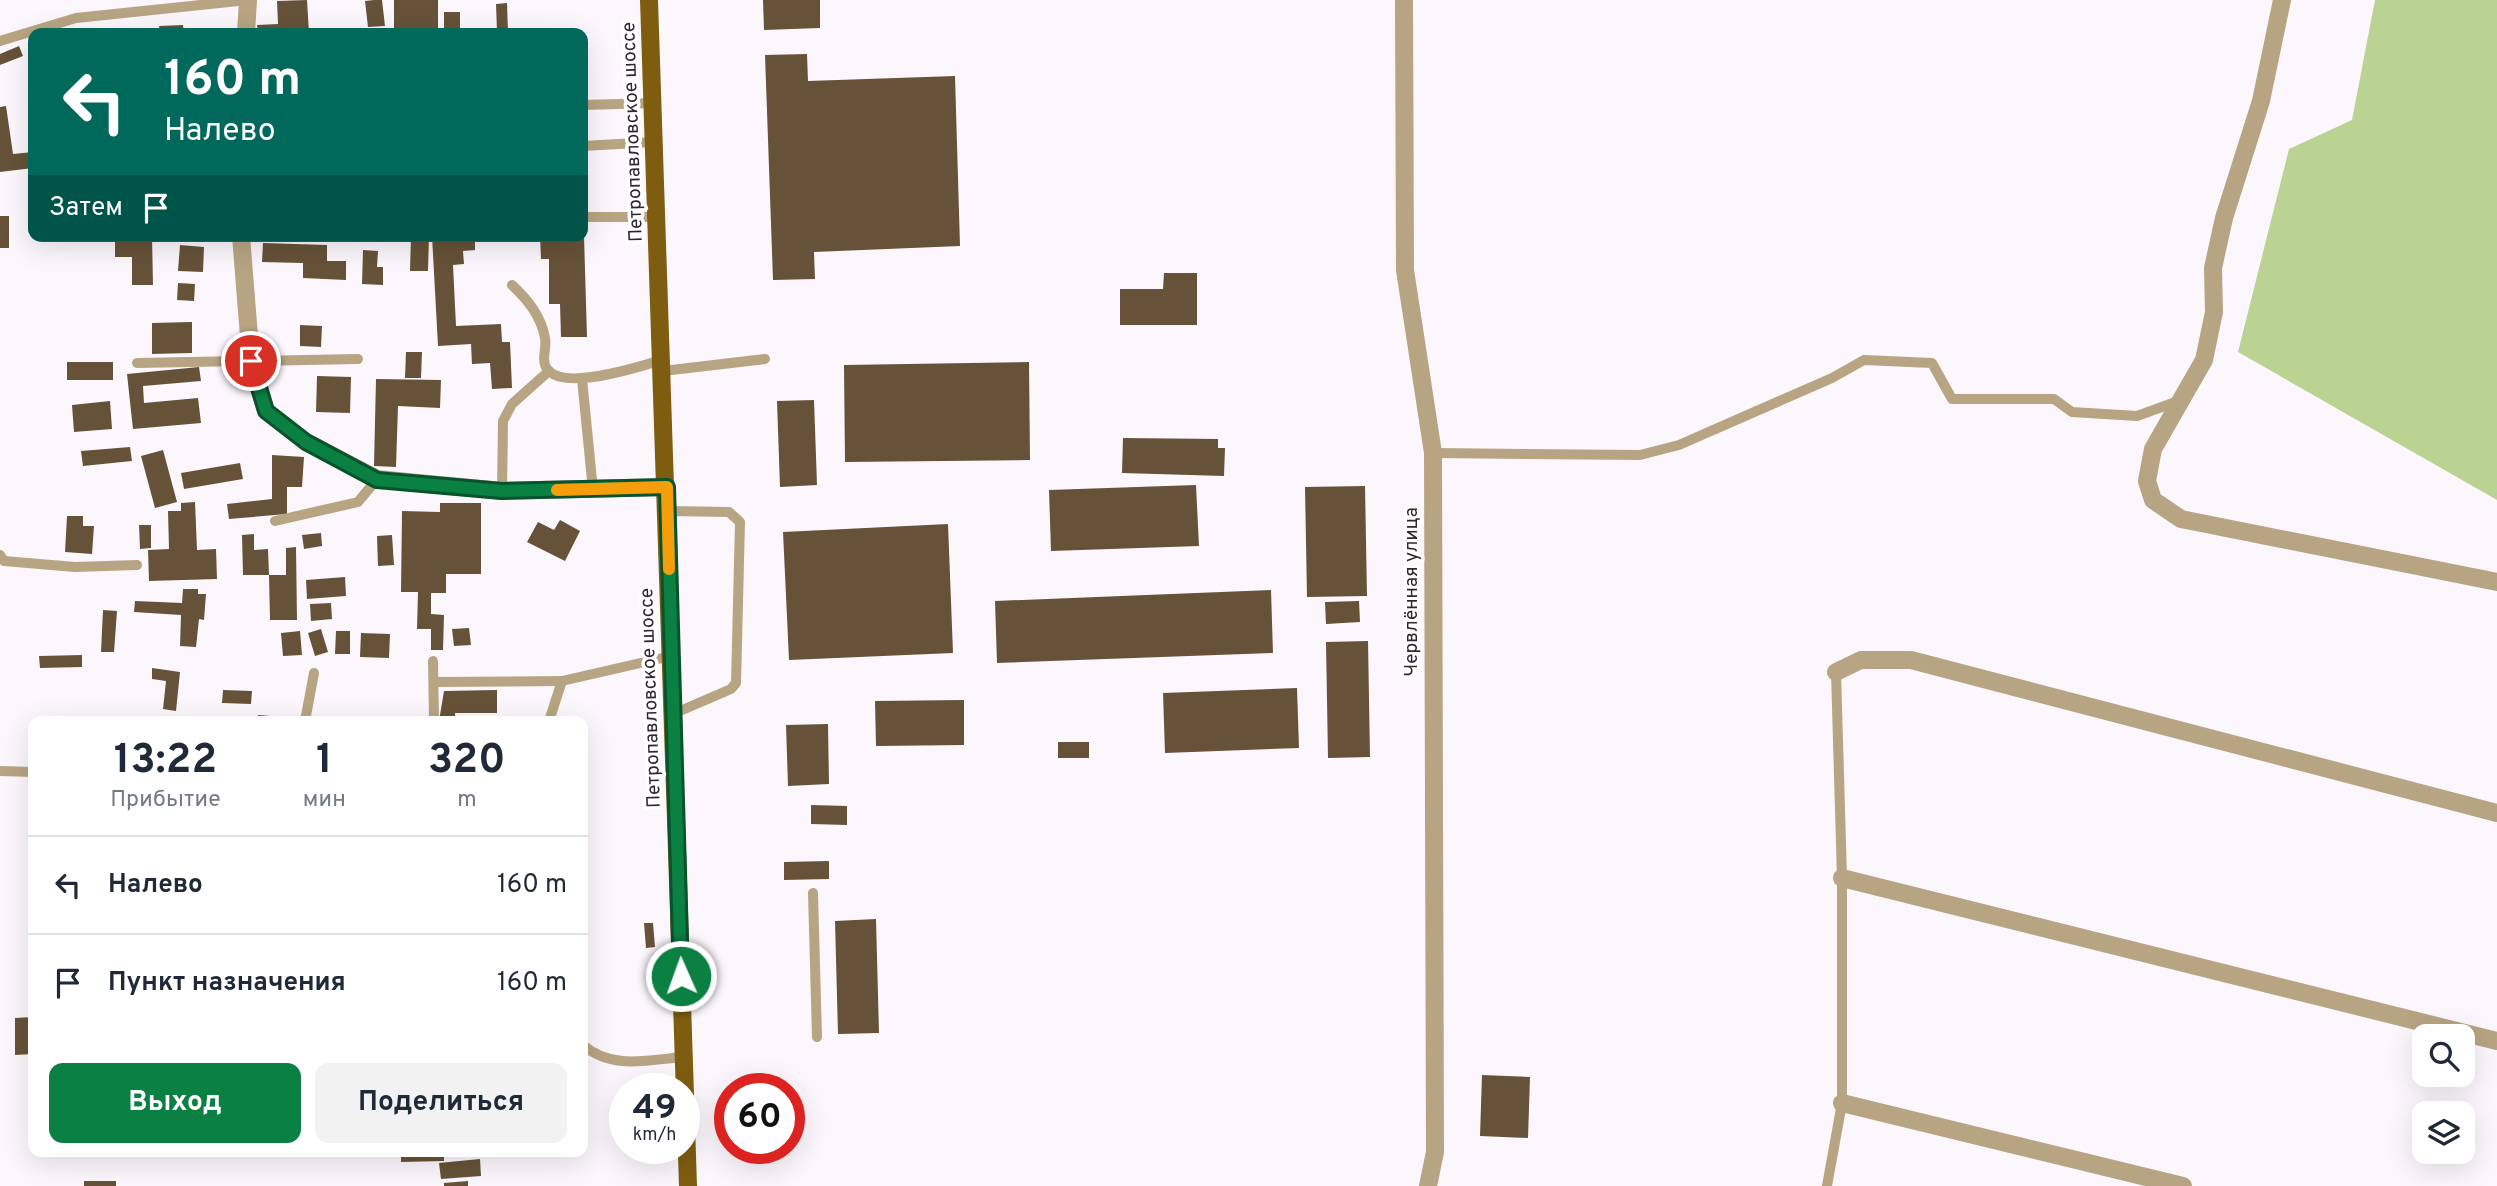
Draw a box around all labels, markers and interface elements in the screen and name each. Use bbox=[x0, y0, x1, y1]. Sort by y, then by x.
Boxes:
street label: Петропавловское шоссе bbox=[617, 22, 649, 242]
text: 160 m bbox=[164, 51, 301, 113]
icon: left bbox=[49, 56, 140, 147]
text: Налево bbox=[164, 112, 276, 152]
icon: arrive bbox=[137, 189, 175, 227]
text: Затем bbox=[49, 192, 123, 225]
pin bbox=[221, 331, 281, 391]
icon: arrive bbox=[232, 342, 270, 380]
street label: Червлённая улица bbox=[1400, 507, 1424, 677]
street label: Петропавловское шоссе bbox=[635, 588, 667, 808]
text: 13:22 bbox=[114, 735, 217, 788]
text: 1 bbox=[316, 735, 333, 788]
text: 320 bbox=[428, 735, 506, 788]
text: Прибытие bbox=[110, 786, 221, 815]
text: мин bbox=[303, 786, 346, 815]
text: m bbox=[457, 786, 477, 815]
icon: left bbox=[49, 866, 87, 904]
text: Налево bbox=[108, 869, 203, 902]
text: 160 m bbox=[497, 869, 567, 902]
position arrow bbox=[644, 939, 718, 1013]
icon: arrive bbox=[49, 964, 87, 1002]
text: Пункт назначения bbox=[108, 967, 346, 1000]
text: 160 m bbox=[497, 967, 567, 1000]
map controls bbox=[2412, 1024, 2475, 1164]
button: search bbox=[2412, 1024, 2475, 1087]
button: Выход bbox=[49, 1063, 301, 1143]
button: Поделиться bbox=[315, 1063, 567, 1143]
speed limit sign: 60 bbox=[714, 1073, 805, 1164]
text: 49 bbox=[632, 1087, 677, 1131]
button: layers bbox=[2412, 1101, 2475, 1164]
text: km/h bbox=[633, 1124, 676, 1147]

